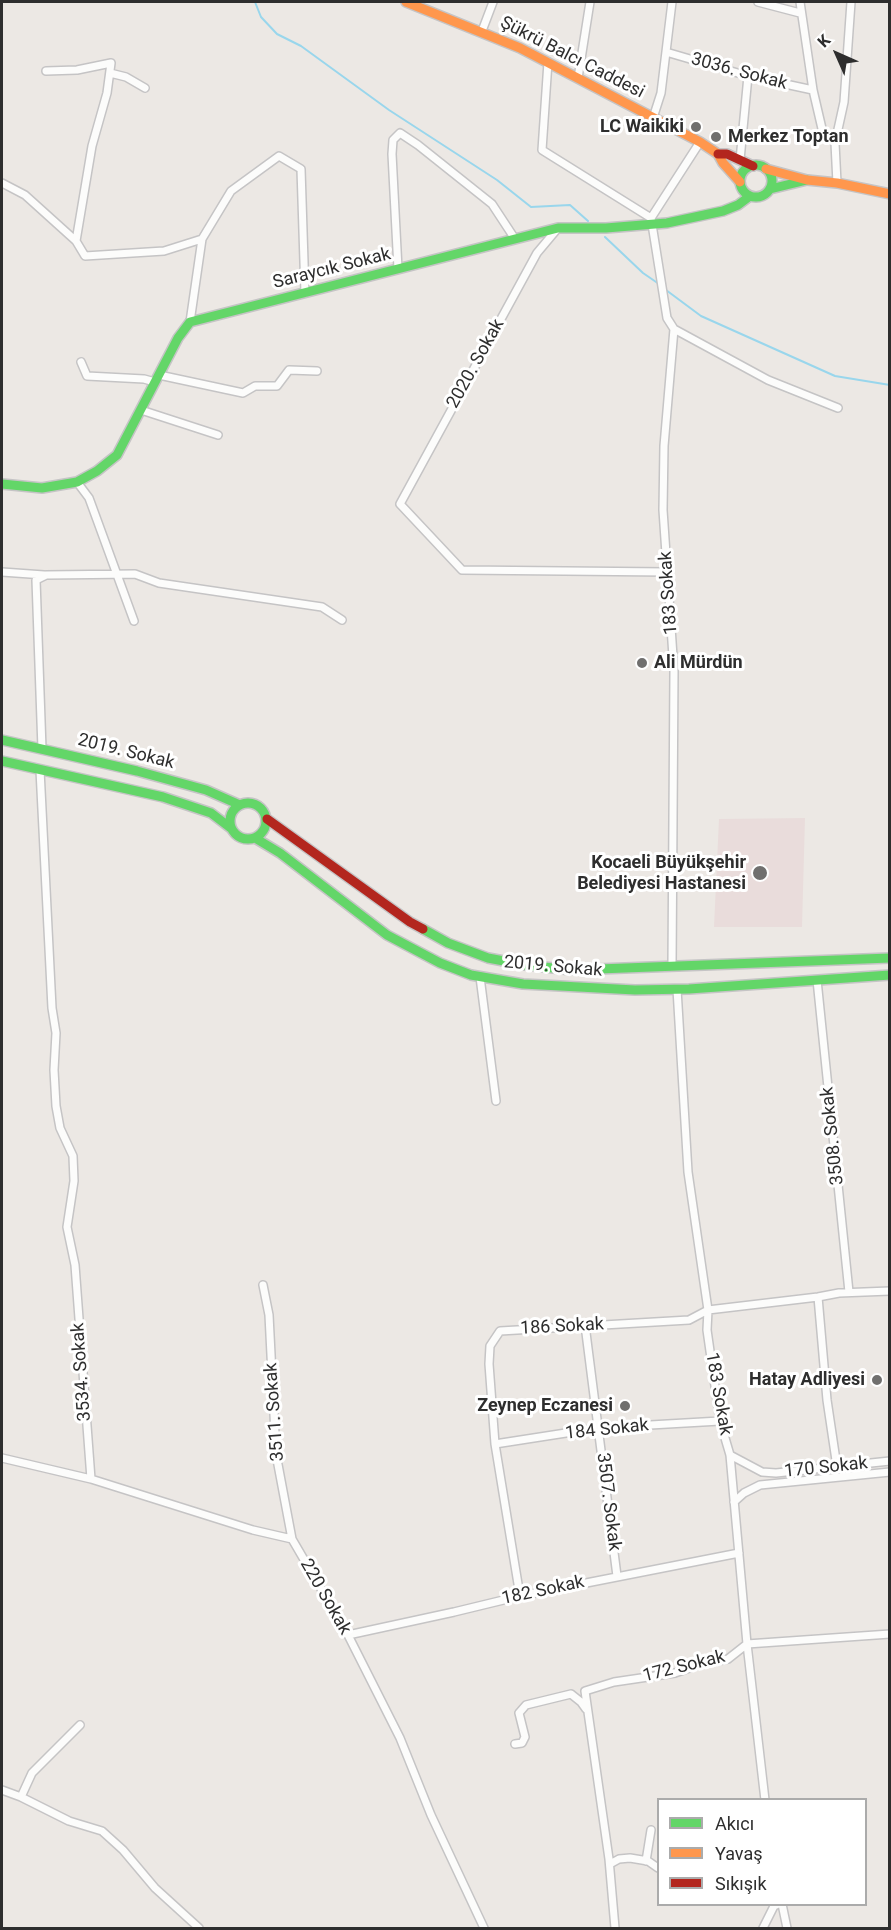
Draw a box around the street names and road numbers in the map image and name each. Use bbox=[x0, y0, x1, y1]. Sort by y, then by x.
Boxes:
street label: Şükrü Balcı Caddesi bbox=[496, 12, 648, 104]
street label: 3036. Sokak bbox=[689, 49, 789, 95]
street label: Saraycık Sokak bbox=[271, 244, 393, 294]
street label: 2020. Sokak bbox=[443, 316, 509, 412]
street label: 183 Sokak bbox=[655, 550, 683, 636]
street label: 2019. Sokak bbox=[76, 730, 176, 774]
street label: 2019. Sokak bbox=[503, 952, 603, 982]
street label: 3508. Sokak bbox=[817, 1086, 849, 1186]
street label: 186 Sokak bbox=[520, 1314, 604, 1340]
street label: 3534. Sokak bbox=[68, 1322, 96, 1422]
street label: 183 Sokak bbox=[700, 1351, 736, 1437]
street label: 3511. Sokak bbox=[261, 1362, 289, 1462]
street label: 184 Sokak bbox=[564, 1415, 650, 1445]
street label: 3507. Sokak bbox=[591, 1452, 625, 1552]
street label: 170 Sokak bbox=[783, 1453, 869, 1483]
street label: 220 Sokak bbox=[295, 1555, 355, 1639]
street label: 182 Sokak bbox=[500, 1572, 586, 1610]
street label: 172 Sokak bbox=[641, 1646, 727, 1688]

